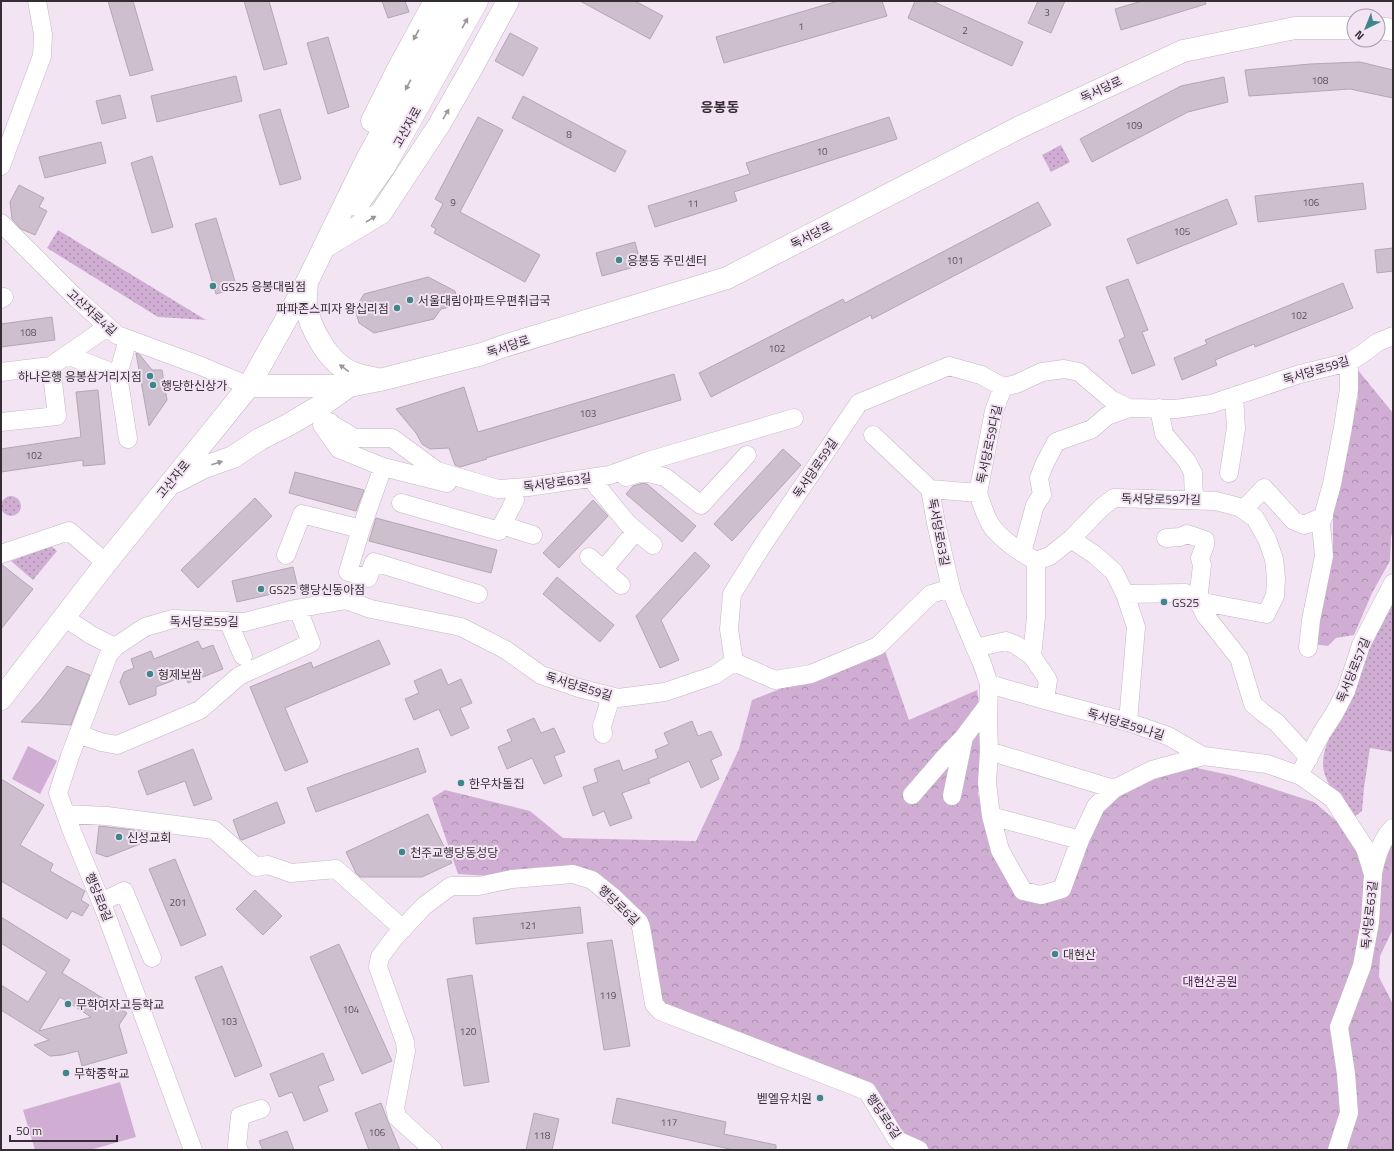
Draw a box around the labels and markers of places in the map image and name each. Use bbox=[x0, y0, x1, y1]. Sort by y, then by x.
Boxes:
place label: 응봉동 주민센터 bbox=[627, 251, 707, 270]
marker: 응봉동 주민센터 bbox=[614, 255, 624, 265]
place label: GS25 응봉대림점 bbox=[221, 277, 306, 296]
marker: GS25 응봉대림점 bbox=[208, 281, 218, 291]
place label: 서울대림아파트우편취급국 bbox=[418, 291, 550, 310]
marker: 서울대림아파트우편취급국 bbox=[405, 295, 415, 305]
place label: 파파존스피자 왕십리점 bbox=[276, 299, 389, 318]
marker: 파파존스피자 왕십리점 bbox=[392, 303, 402, 313]
place label: 하나은행 응봉삼거리지점 bbox=[18, 367, 142, 386]
marker: 하나은행 응봉삼거리지점 bbox=[145, 371, 155, 381]
place label: 행당한신상가 bbox=[161, 376, 227, 395]
marker: 행당한신상가 bbox=[148, 380, 158, 390]
place label: GS25 행당신동아점 bbox=[269, 580, 365, 599]
marker: GS25 행당신동아점 bbox=[256, 584, 266, 594]
place label: GS25 bbox=[1172, 593, 1200, 612]
marker: GS25 bbox=[1159, 597, 1169, 607]
place label: 형제보쌈 bbox=[158, 665, 202, 684]
marker: 형제보쌈 bbox=[145, 669, 155, 679]
place label: 한우차돌집 bbox=[469, 774, 524, 793]
marker: 한우차돌집 bbox=[456, 778, 466, 788]
place label: 신성교회 bbox=[127, 828, 171, 847]
marker: 신성교회 bbox=[114, 832, 124, 842]
place label: 천주교행당동성당 bbox=[410, 843, 498, 862]
marker: 천주교행당동성당 bbox=[397, 847, 407, 857]
place label: 대현산 bbox=[1063, 945, 1096, 964]
marker: 대현산 bbox=[1050, 949, 1060, 959]
place label: 무학여자고등학교 bbox=[76, 995, 164, 1014]
marker: 무학여자고등학교 bbox=[63, 999, 73, 1009]
place label: 무학중학교 bbox=[74, 1064, 129, 1083]
marker: 무학중학교 bbox=[61, 1068, 71, 1078]
place label: 벧엘유치원 bbox=[757, 1089, 812, 1108]
marker: 벧엘유치원 bbox=[815, 1093, 825, 1103]

